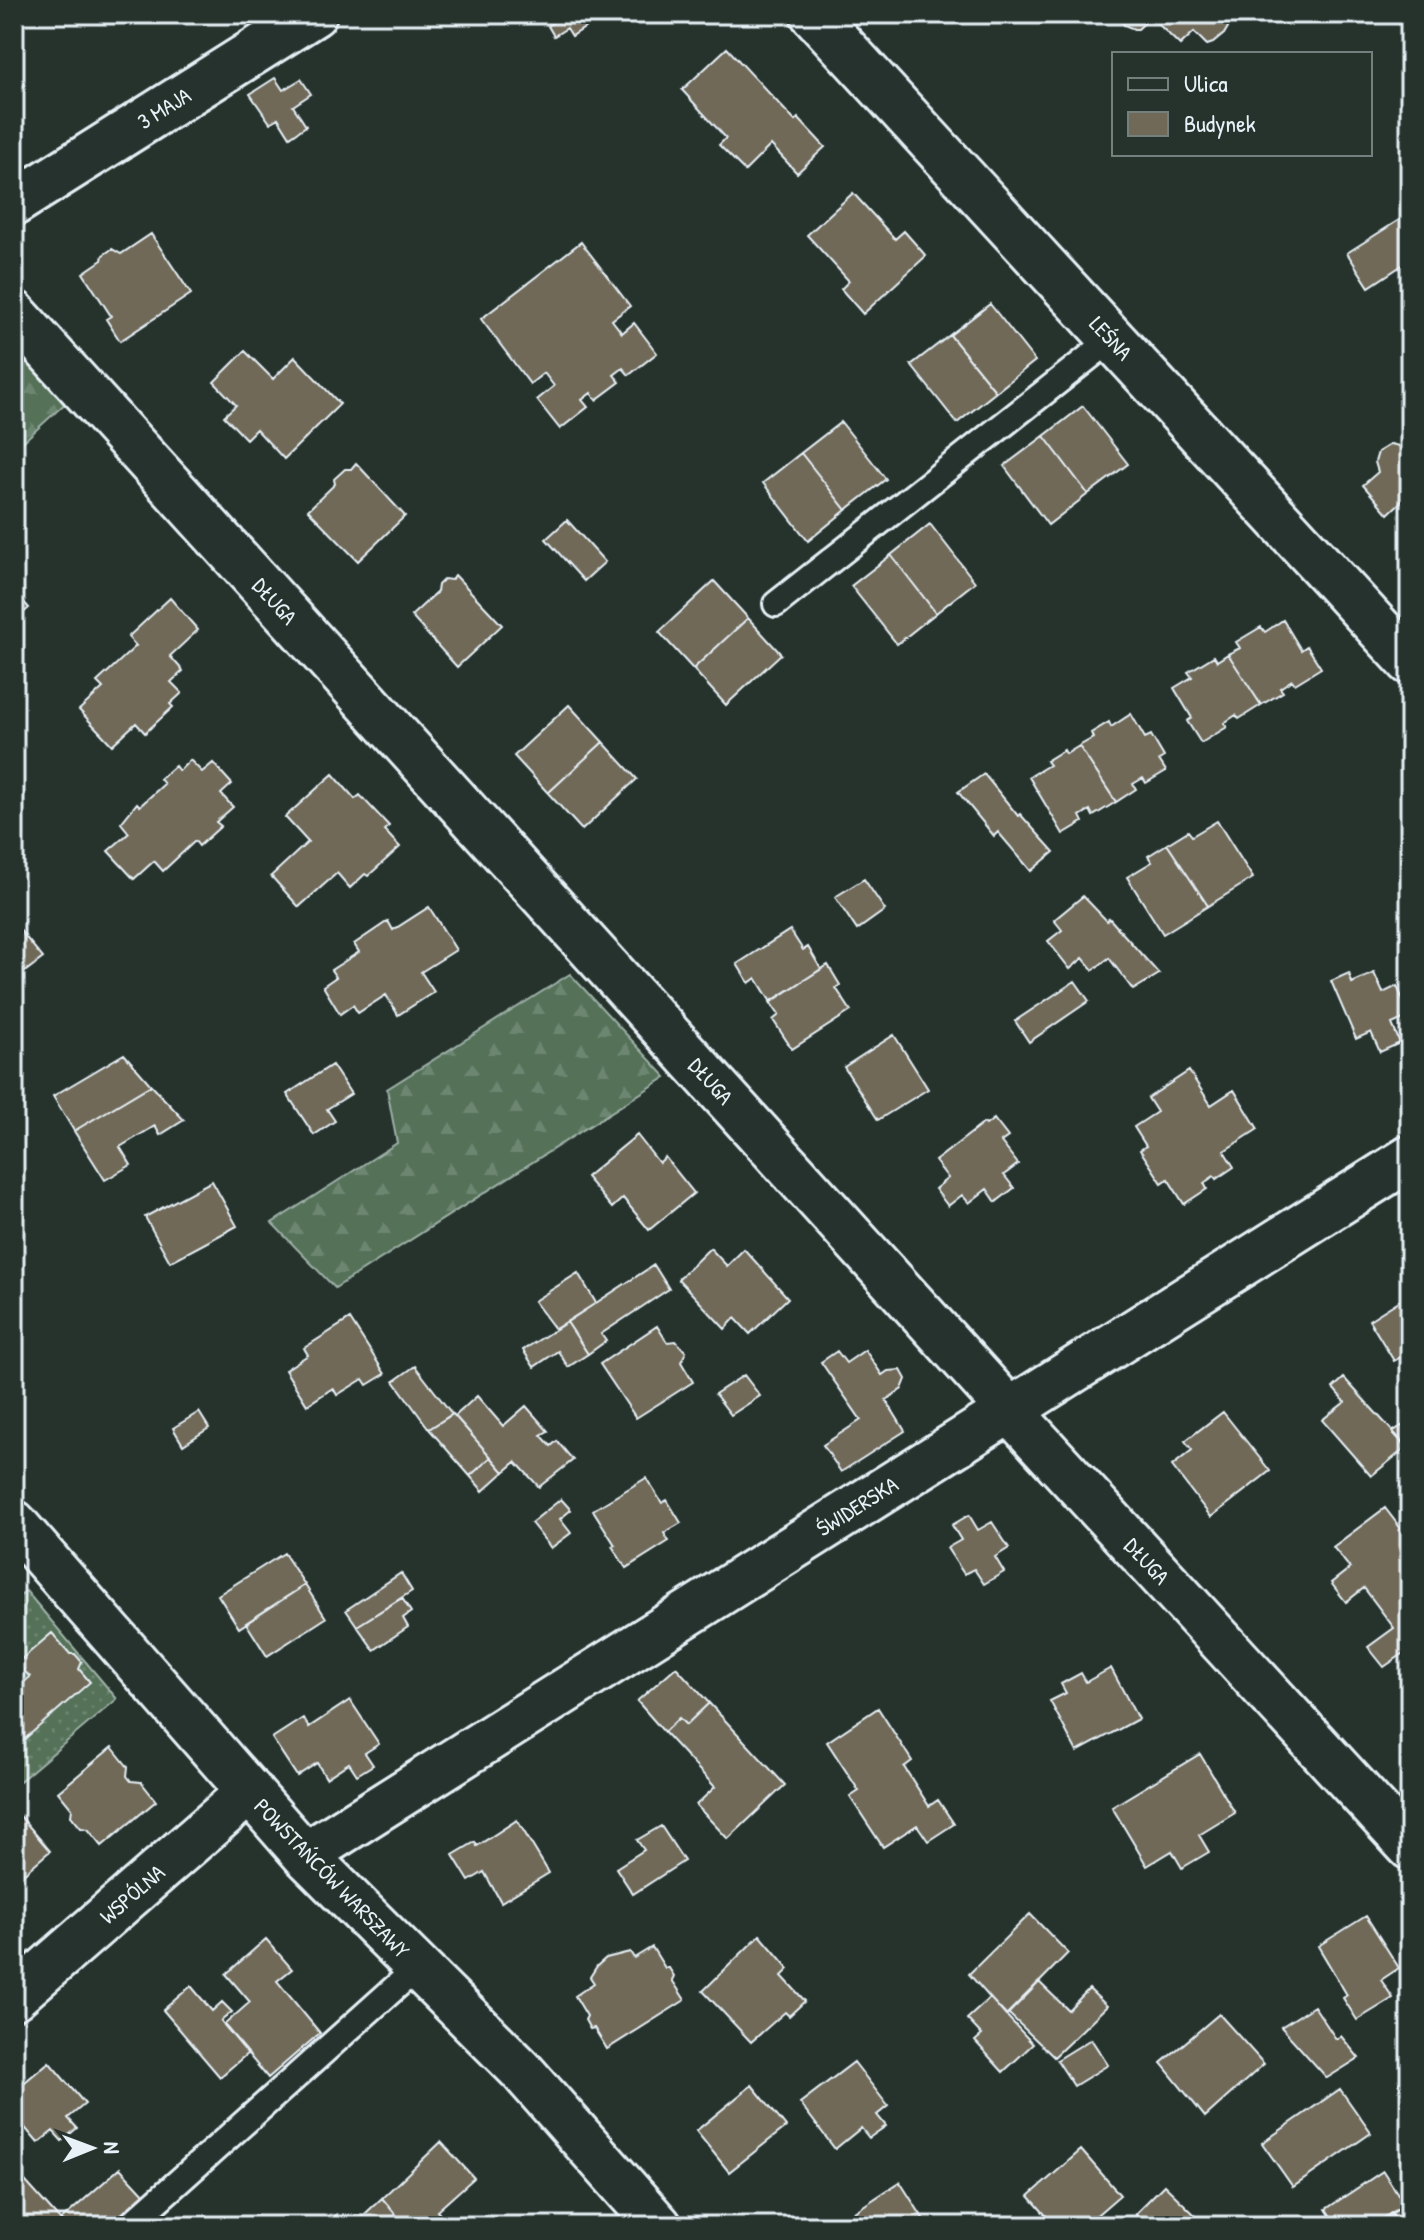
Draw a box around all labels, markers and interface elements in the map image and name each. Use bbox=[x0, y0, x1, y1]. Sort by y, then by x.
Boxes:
legend bbox=[1112, 52, 1372, 156]
text: Ulica bbox=[1184, 67, 1228, 99]
street label: 3 MAJA bbox=[132, 80, 197, 136]
text: Budynek bbox=[1184, 107, 1256, 139]
street label: LEŚNA bbox=[1083, 309, 1139, 367]
street label: DŁUGA bbox=[246, 571, 304, 631]
street label: DŁUGA bbox=[682, 1051, 740, 1111]
street label: ŚWIDERSKA bbox=[810, 1469, 904, 1543]
street label: DŁUGA bbox=[1118, 1531, 1176, 1591]
street label: POWSTAŃCÓW WARSZAWY bbox=[248, 1791, 416, 1965]
street label: WSPÓLNA bbox=[93, 1857, 171, 1931]
north arrow bbox=[52, 2108, 132, 2188]
text: N bbox=[97, 2142, 127, 2154]

